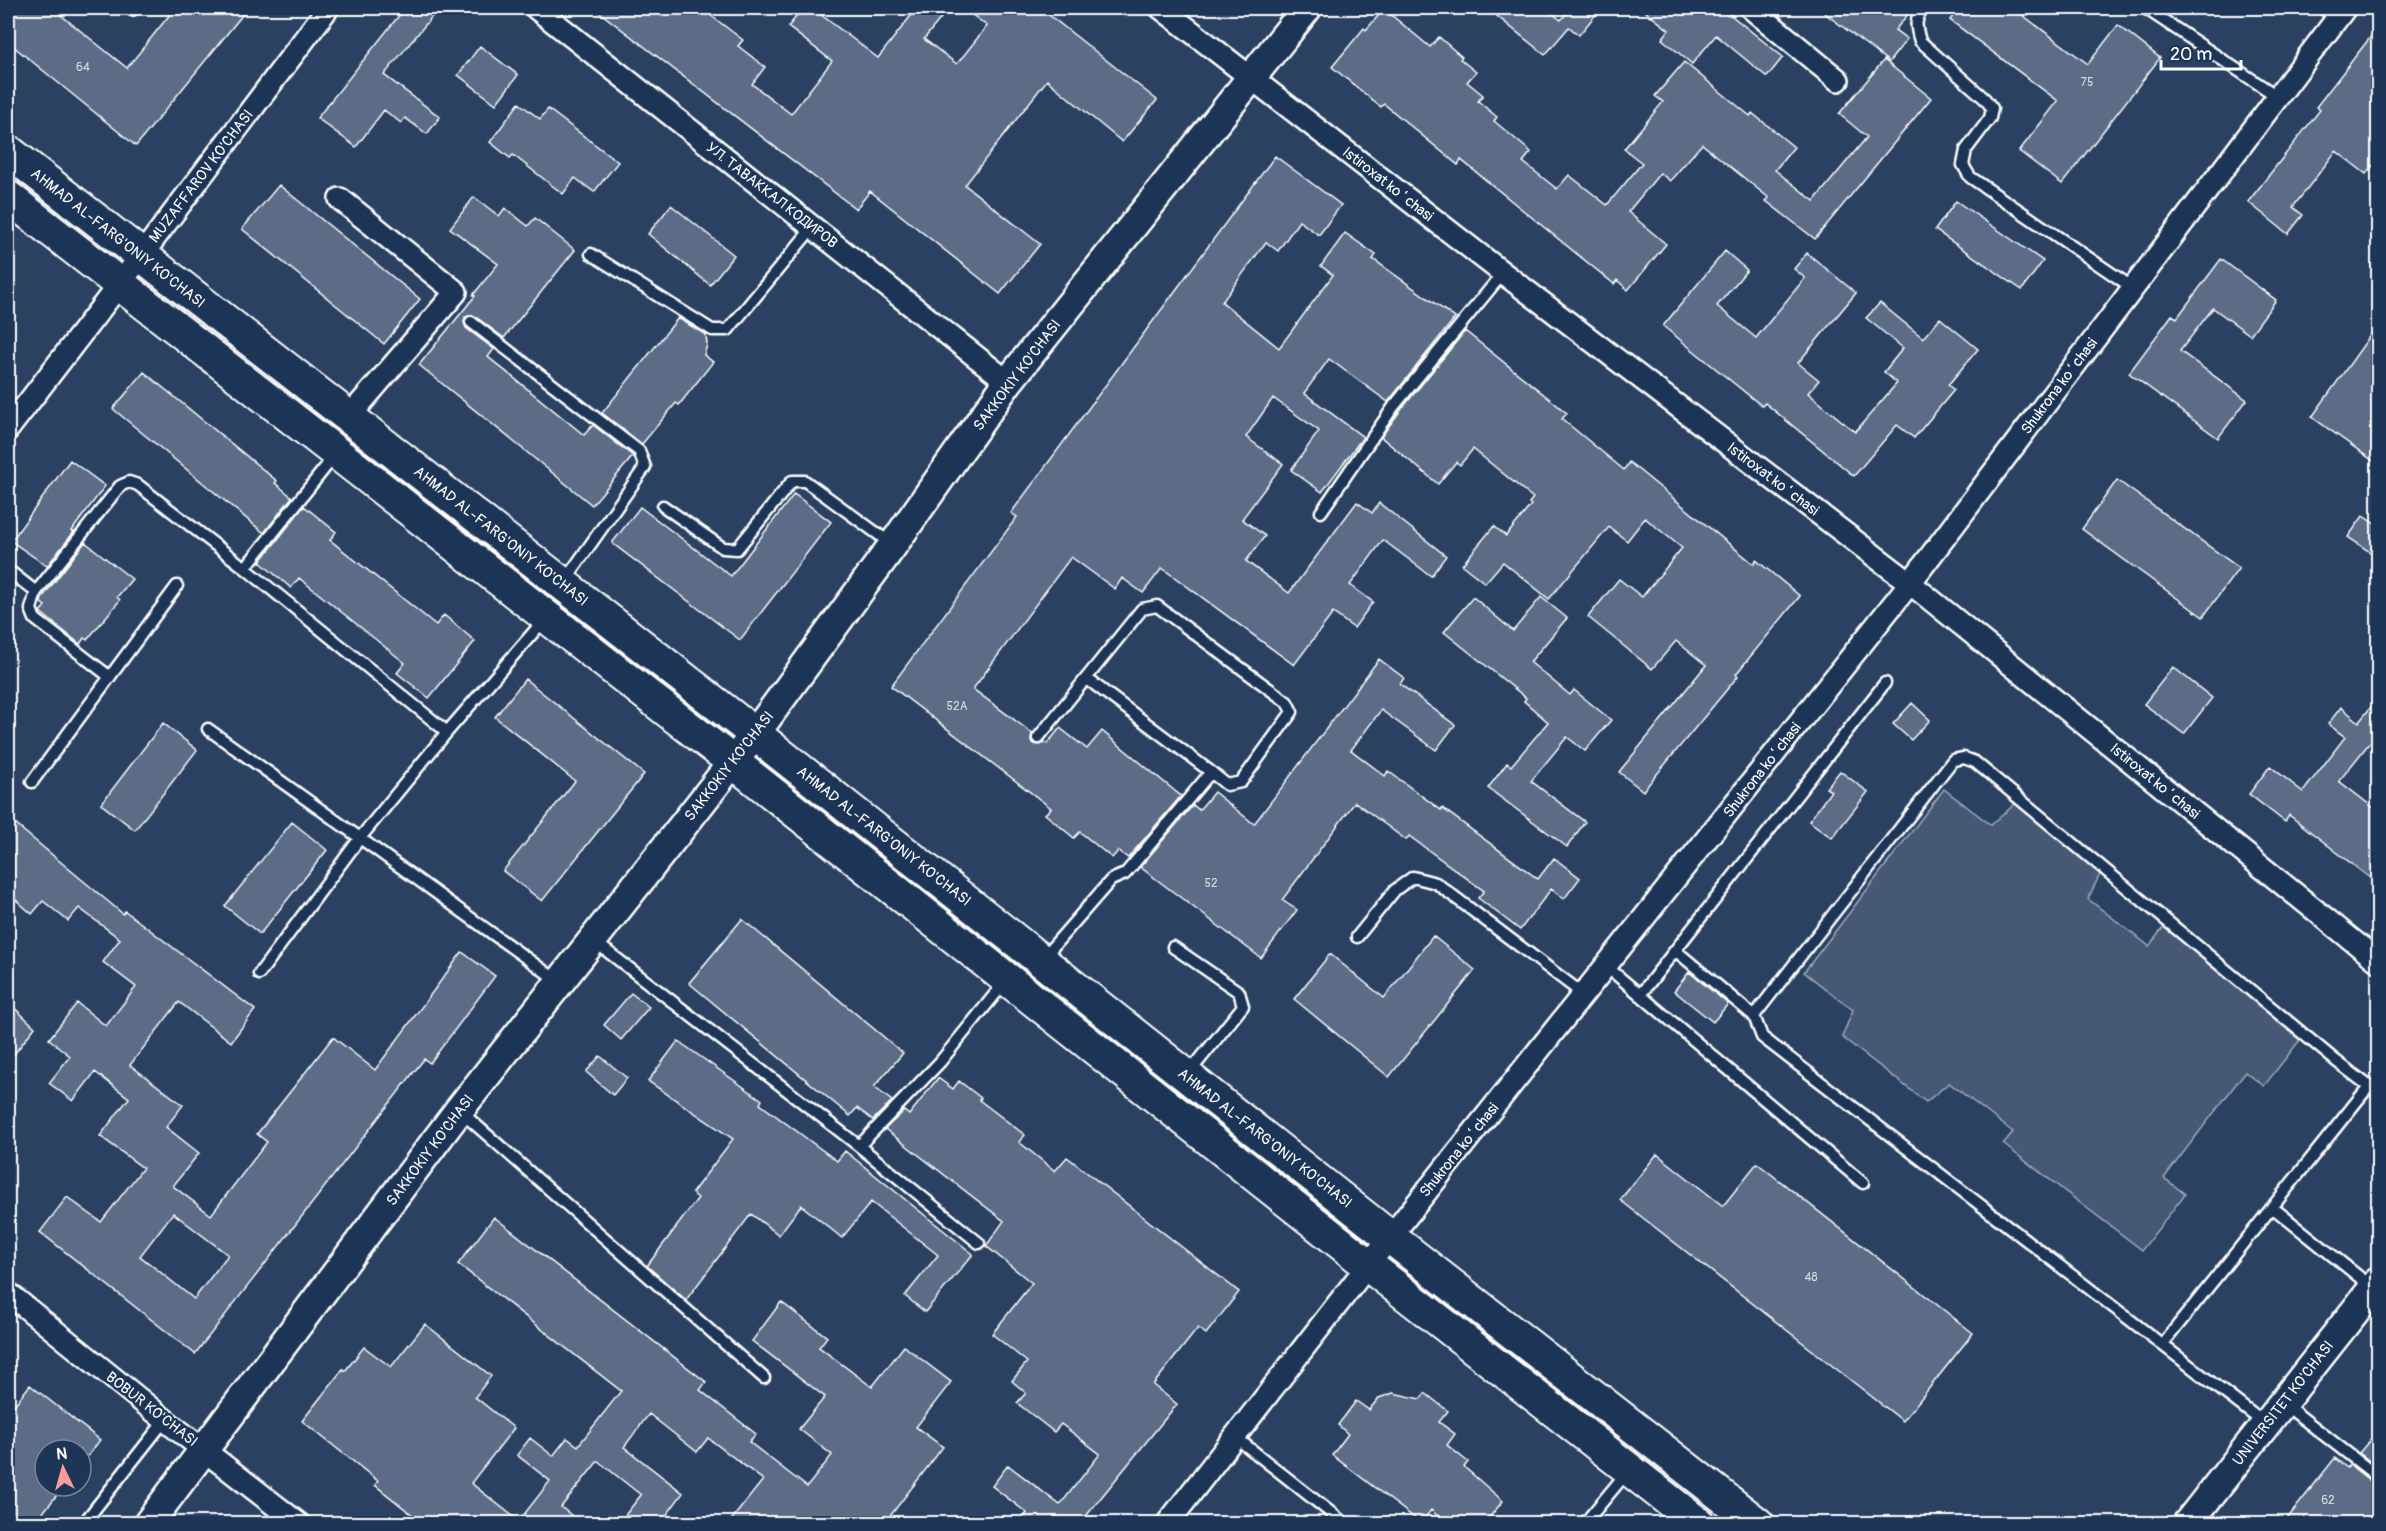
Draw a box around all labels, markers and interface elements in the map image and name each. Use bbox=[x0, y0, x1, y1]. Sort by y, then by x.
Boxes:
scale bar bbox=[2161, 33, 2240, 71]
text: 20 m bbox=[2170, 43, 2212, 66]
house number: 64 bbox=[76, 60, 90, 75]
house number: 75 bbox=[2081, 75, 2093, 90]
street label: MUZAFFAROV KO'CHASI bbox=[145, 106, 258, 247]
street label: УЛ. ТАВАККАЛ КОДИРОВ bbox=[702, 138, 841, 253]
street label: Istiroxat koʻchasi bbox=[1338, 143, 1437, 226]
street label: AHMAD AL-FARG'ONIY KO'CHASI bbox=[27, 164, 209, 312]
street label: SAKKOKIY KO'CHASI bbox=[969, 316, 1065, 435]
street label: Shukrona koʻchasi bbox=[2017, 334, 2102, 438]
street label: Istiroxat koʻchasi bbox=[1723, 439, 1823, 520]
street label: AHMAD AL-FARG'ONIY KO'CHASI bbox=[410, 462, 592, 610]
house number: 52A bbox=[946, 699, 968, 714]
street label: SAKKOKIY KO'CHASI bbox=[681, 708, 778, 825]
street label: Shukrona koʻchasi bbox=[1719, 719, 1806, 822]
street label: Istiroxat koʻchasi bbox=[2106, 739, 2204, 824]
street label: AHMAD AL-FARG'ONIY KO'CHASI bbox=[793, 762, 975, 910]
house number: 52 bbox=[1204, 876, 1218, 891]
street label: AHMAD AL-FARG'ONIY KO'CHASI bbox=[1174, 1064, 1356, 1212]
street label: SAKKOKIY KO'CHASI bbox=[382, 1091, 478, 1210]
street label: Shukrona koʻchasi bbox=[1416, 1099, 1503, 1201]
house number: 48 bbox=[1804, 1270, 1818, 1285]
street label: UNIVERSITET KO'CHASI bbox=[2229, 1337, 2338, 1470]
street label: BOBUR KO'CHASI bbox=[102, 1368, 201, 1451]
north arrow bbox=[33, 1438, 93, 1498]
text: N bbox=[56, 1444, 68, 1464]
house number: 62 bbox=[2321, 1493, 2335, 1508]

